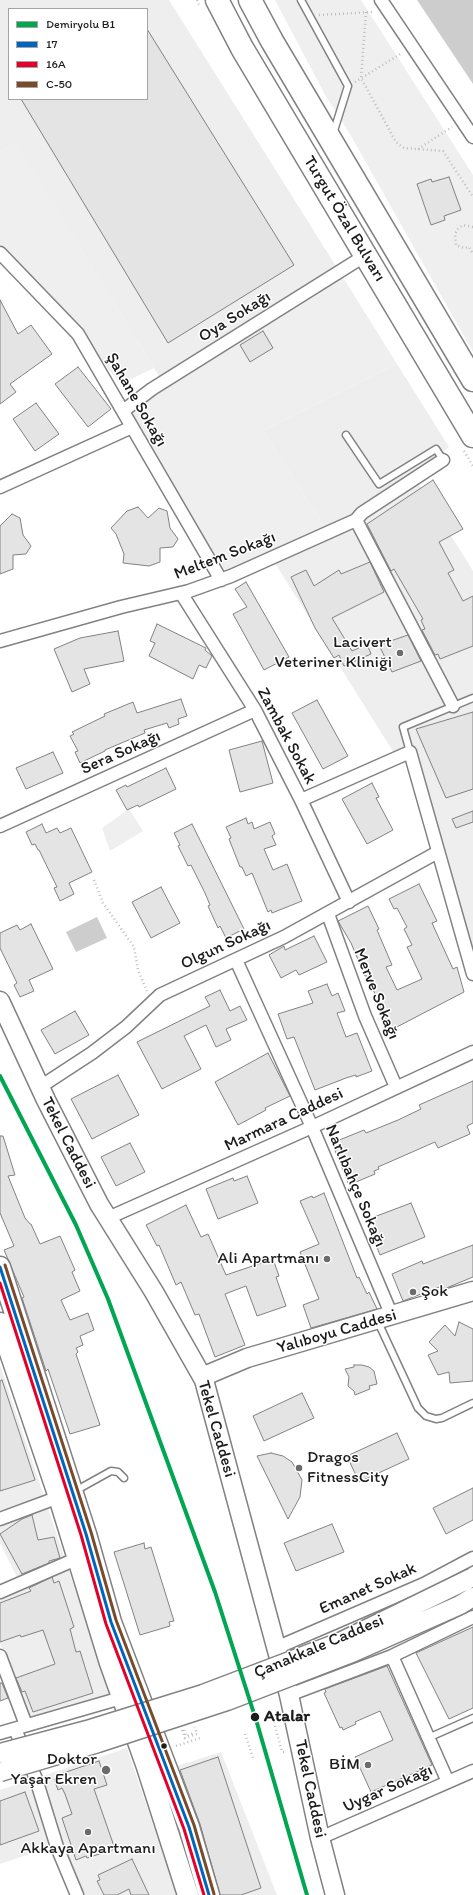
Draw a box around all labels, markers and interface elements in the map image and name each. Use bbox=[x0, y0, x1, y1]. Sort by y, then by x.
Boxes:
legend bbox=[8, 8, 148, 100]
text: Demiryolu B1 bbox=[46, 17, 115, 31]
text: 17 bbox=[46, 37, 58, 51]
text: 16A bbox=[46, 57, 66, 71]
text: C-50 bbox=[46, 77, 72, 91]
street label: Turgut Özal Bulvarı bbox=[298, 153, 390, 285]
street label: Oya Sokağı bbox=[195, 287, 275, 347]
street label: Şahane Sokağı bbox=[101, 349, 171, 451]
street label: Meltem Sokağı bbox=[171, 527, 279, 585]
place label: Lacivert Veteriner Kliniği bbox=[275, 633, 392, 673]
marker: Lacivert Veteriner Kliniği bbox=[395, 648, 405, 658]
street label: Zambak Sokak bbox=[252, 684, 320, 788]
street label: Sera Sokağı bbox=[78, 726, 164, 780]
street label: Olgun Sokağı bbox=[178, 915, 274, 975]
street label: Merve Sokağı bbox=[348, 945, 404, 1043]
street label: Marmara Caddesi bbox=[221, 1084, 347, 1156]
street label: Tekel Caddesi bbox=[36, 1094, 100, 1192]
street label: Narlıbahçe Sokağı bbox=[320, 1122, 390, 1250]
place label: Ali Apartmanı bbox=[218, 1249, 319, 1269]
marker: Ali Apartmanı bbox=[322, 1254, 332, 1264]
place label: Şok bbox=[421, 1282, 448, 1302]
marker: Şok bbox=[408, 1287, 418, 1297]
street label: Yalıboyu Caddesi bbox=[275, 1305, 399, 1359]
street label: Tekel Caddesi bbox=[192, 1378, 240, 1480]
place label: Dragos FitnessCity bbox=[307, 1448, 388, 1488]
marker: Dragos FitnessCity bbox=[294, 1463, 304, 1473]
street label: Emanet Sokak bbox=[316, 1559, 420, 1619]
street label: Çanakkale Caddesi bbox=[251, 1610, 387, 1684]
place label: Atalar bbox=[264, 1707, 310, 1727]
marker: Atalar bbox=[249, 1711, 261, 1723]
street label: Tekel Caddesi bbox=[290, 1738, 330, 1840]
unlabelled marker bbox=[159, 1741, 169, 1751]
place label: Doktor Yaşar Ekren bbox=[11, 1750, 97, 1790]
place label: BİM bbox=[329, 1755, 360, 1775]
street label: Uygar Sokağı bbox=[340, 1760, 436, 1818]
marker: BİM bbox=[363, 1760, 373, 1770]
marker: Doktor Yaşar Ekren bbox=[100, 1764, 112, 1776]
marker: Akkaya Apartmanı bbox=[83, 1827, 93, 1837]
place label: Akkaya Apartmanı bbox=[20, 1839, 156, 1859]

